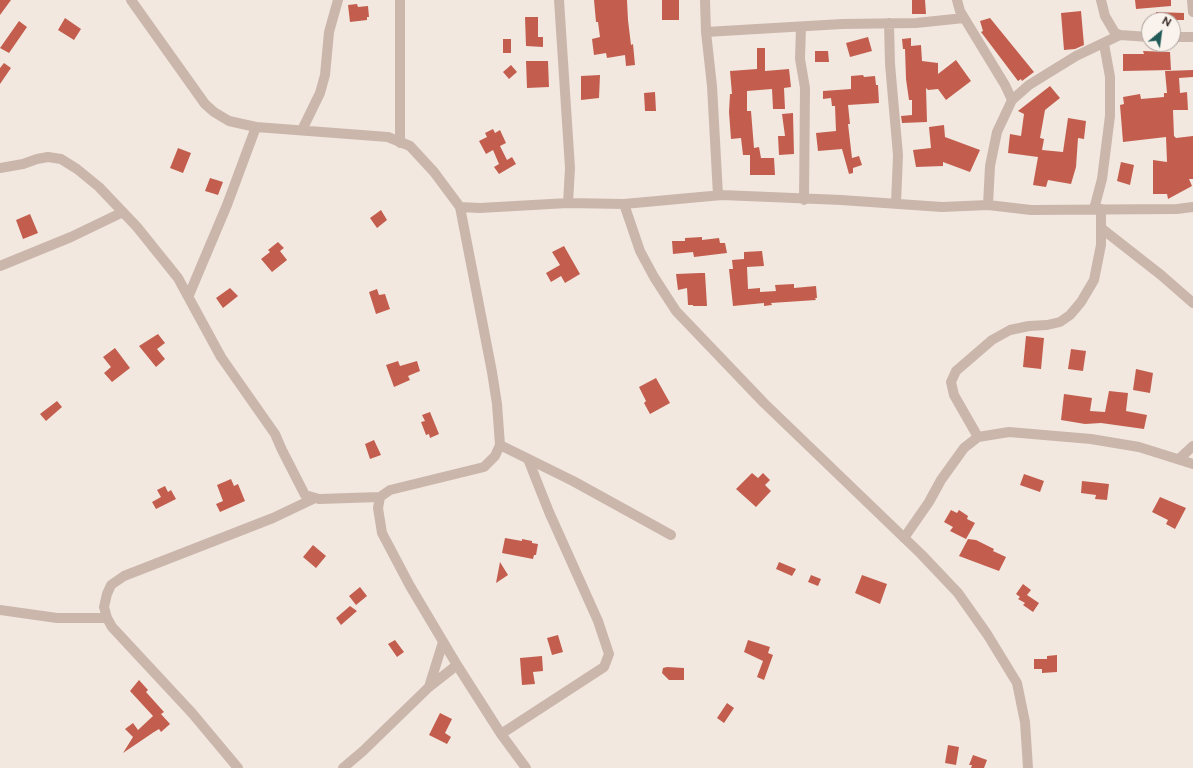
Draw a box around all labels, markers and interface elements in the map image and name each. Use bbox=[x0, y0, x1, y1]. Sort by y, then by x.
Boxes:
north arrow bbox=[1141, 12, 1181, 52]
text: N bbox=[1160, 14, 1173, 30]

